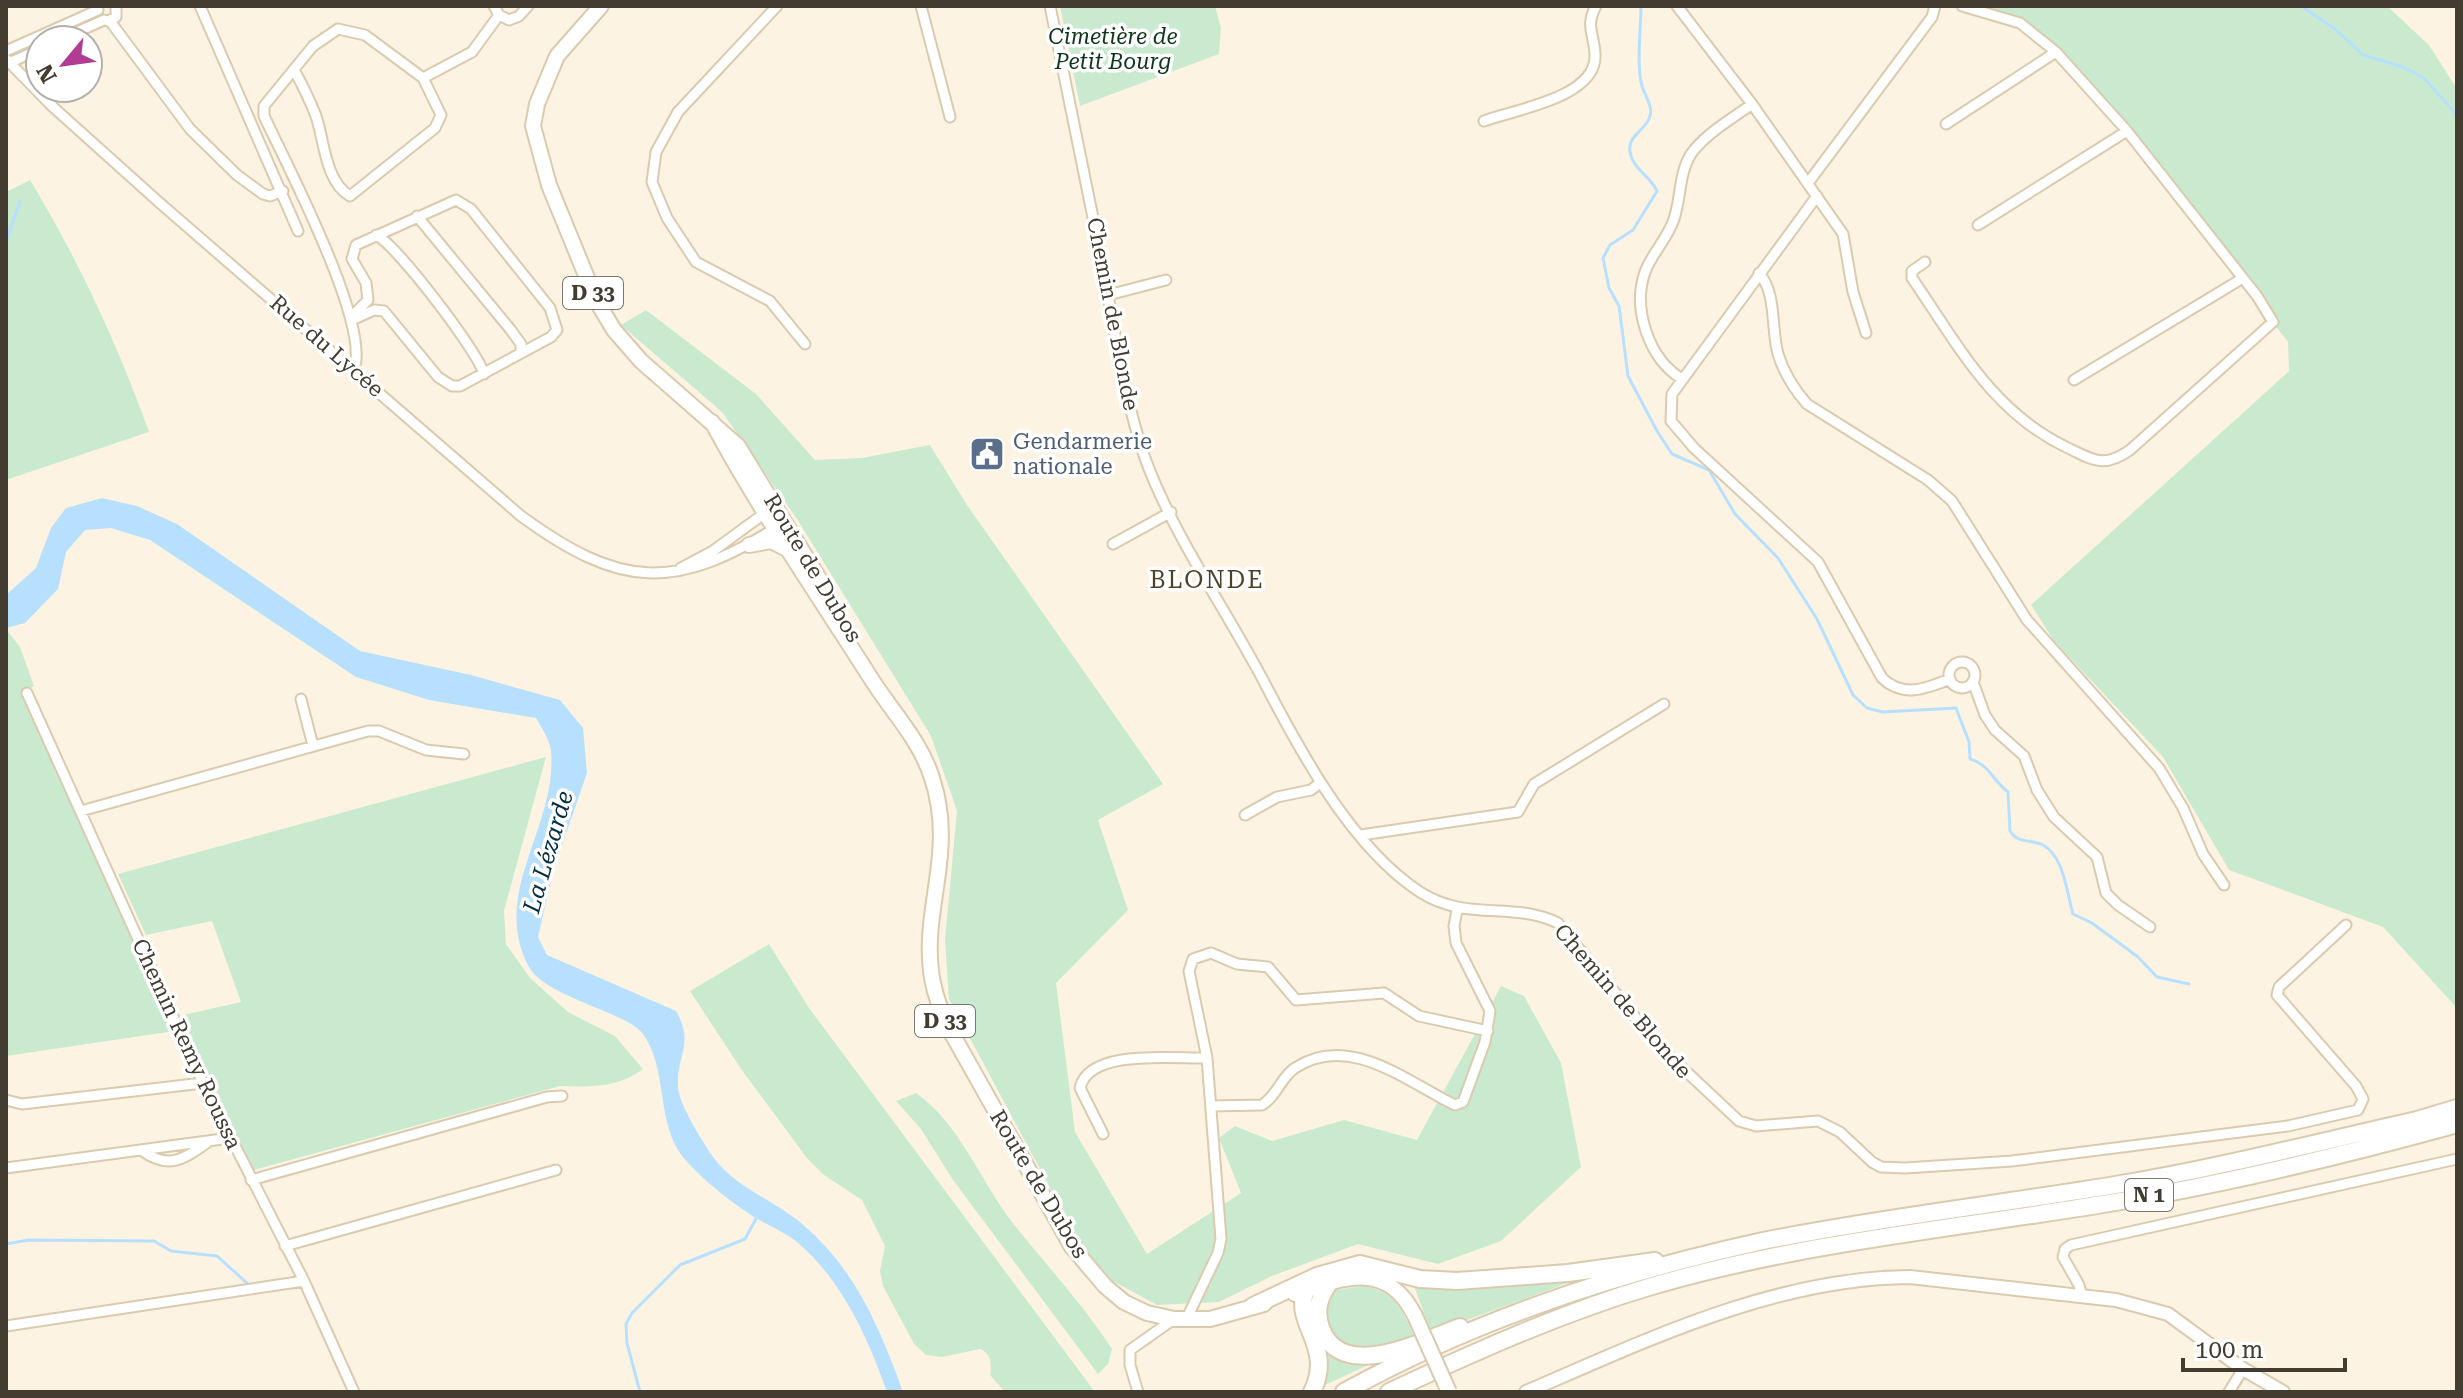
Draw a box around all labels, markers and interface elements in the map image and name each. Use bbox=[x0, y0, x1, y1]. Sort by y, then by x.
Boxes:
north arrow bbox=[24, 24, 104, 104]
park label: Cimetière de Petit Bourg bbox=[1048, 24, 1178, 74]
text: N bbox=[32, 60, 62, 87]
street label: Chemin de Blonde bbox=[1082, 215, 1144, 413]
road number: D 33 bbox=[563, 277, 623, 309]
street label: Rue du Lycée bbox=[265, 290, 389, 402]
place label: Gendarmerie nationale bbox=[1013, 429, 1152, 479]
public building icon: Gendarmerie nationale bbox=[968, 435, 1006, 473]
street label: Route de Dubos bbox=[759, 489, 867, 647]
district label: BLONDE bbox=[1149, 566, 1265, 594]
water label: La Lézarde bbox=[517, 788, 579, 917]
street label: Chemin de Blonde bbox=[1549, 919, 1697, 1083]
street label: Chemin Remy Roussa bbox=[127, 935, 247, 1153]
road number: D 33 bbox=[915, 1005, 975, 1037]
street label: Route de Dubos bbox=[985, 1105, 1093, 1263]
road number: N 1 bbox=[2125, 1179, 2173, 1211]
scale bar bbox=[2183, 1322, 2345, 1372]
text: 100 m bbox=[2195, 1336, 2263, 1364]

